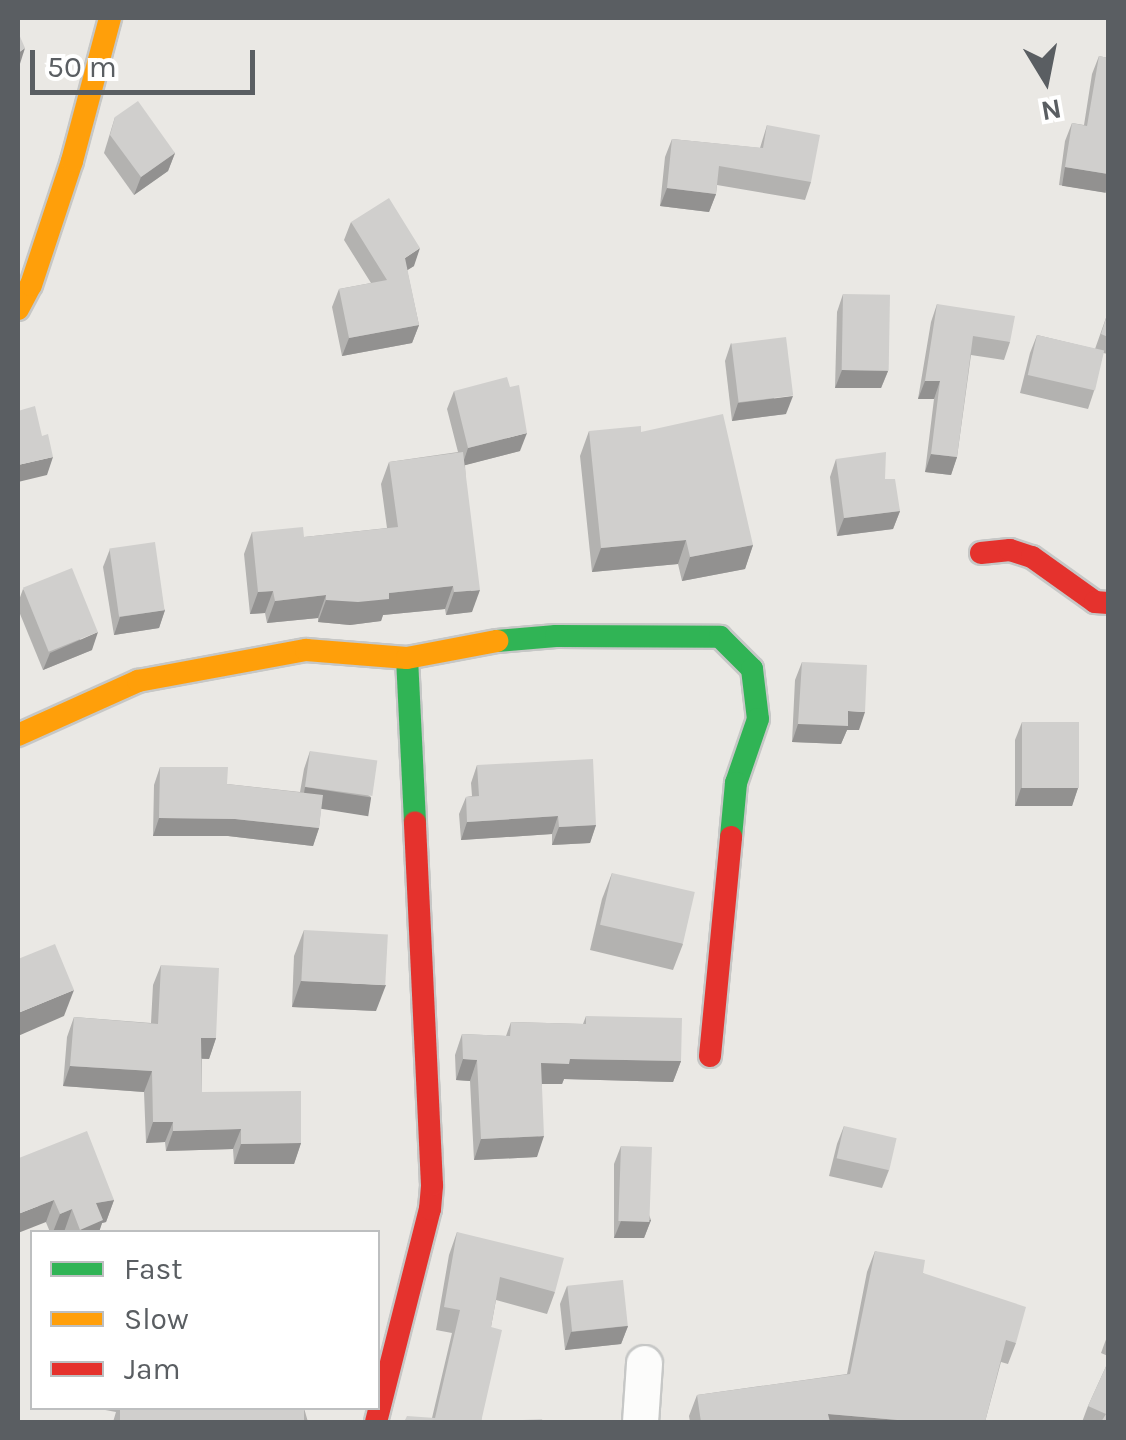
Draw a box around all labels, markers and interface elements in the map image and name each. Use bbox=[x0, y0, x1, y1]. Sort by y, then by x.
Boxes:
scale bar bbox=[35, 30, 260, 92]
north arrow bbox=[996, 30, 1096, 130]
text: 50 m bbox=[47, 49, 117, 85]
text: N bbox=[1039, 92, 1064, 128]
legend bbox=[30, 1230, 380, 1410]
text: Fast bbox=[124, 1251, 183, 1287]
text: Slow bbox=[124, 1301, 189, 1337]
text: Jam bbox=[124, 1351, 181, 1387]

